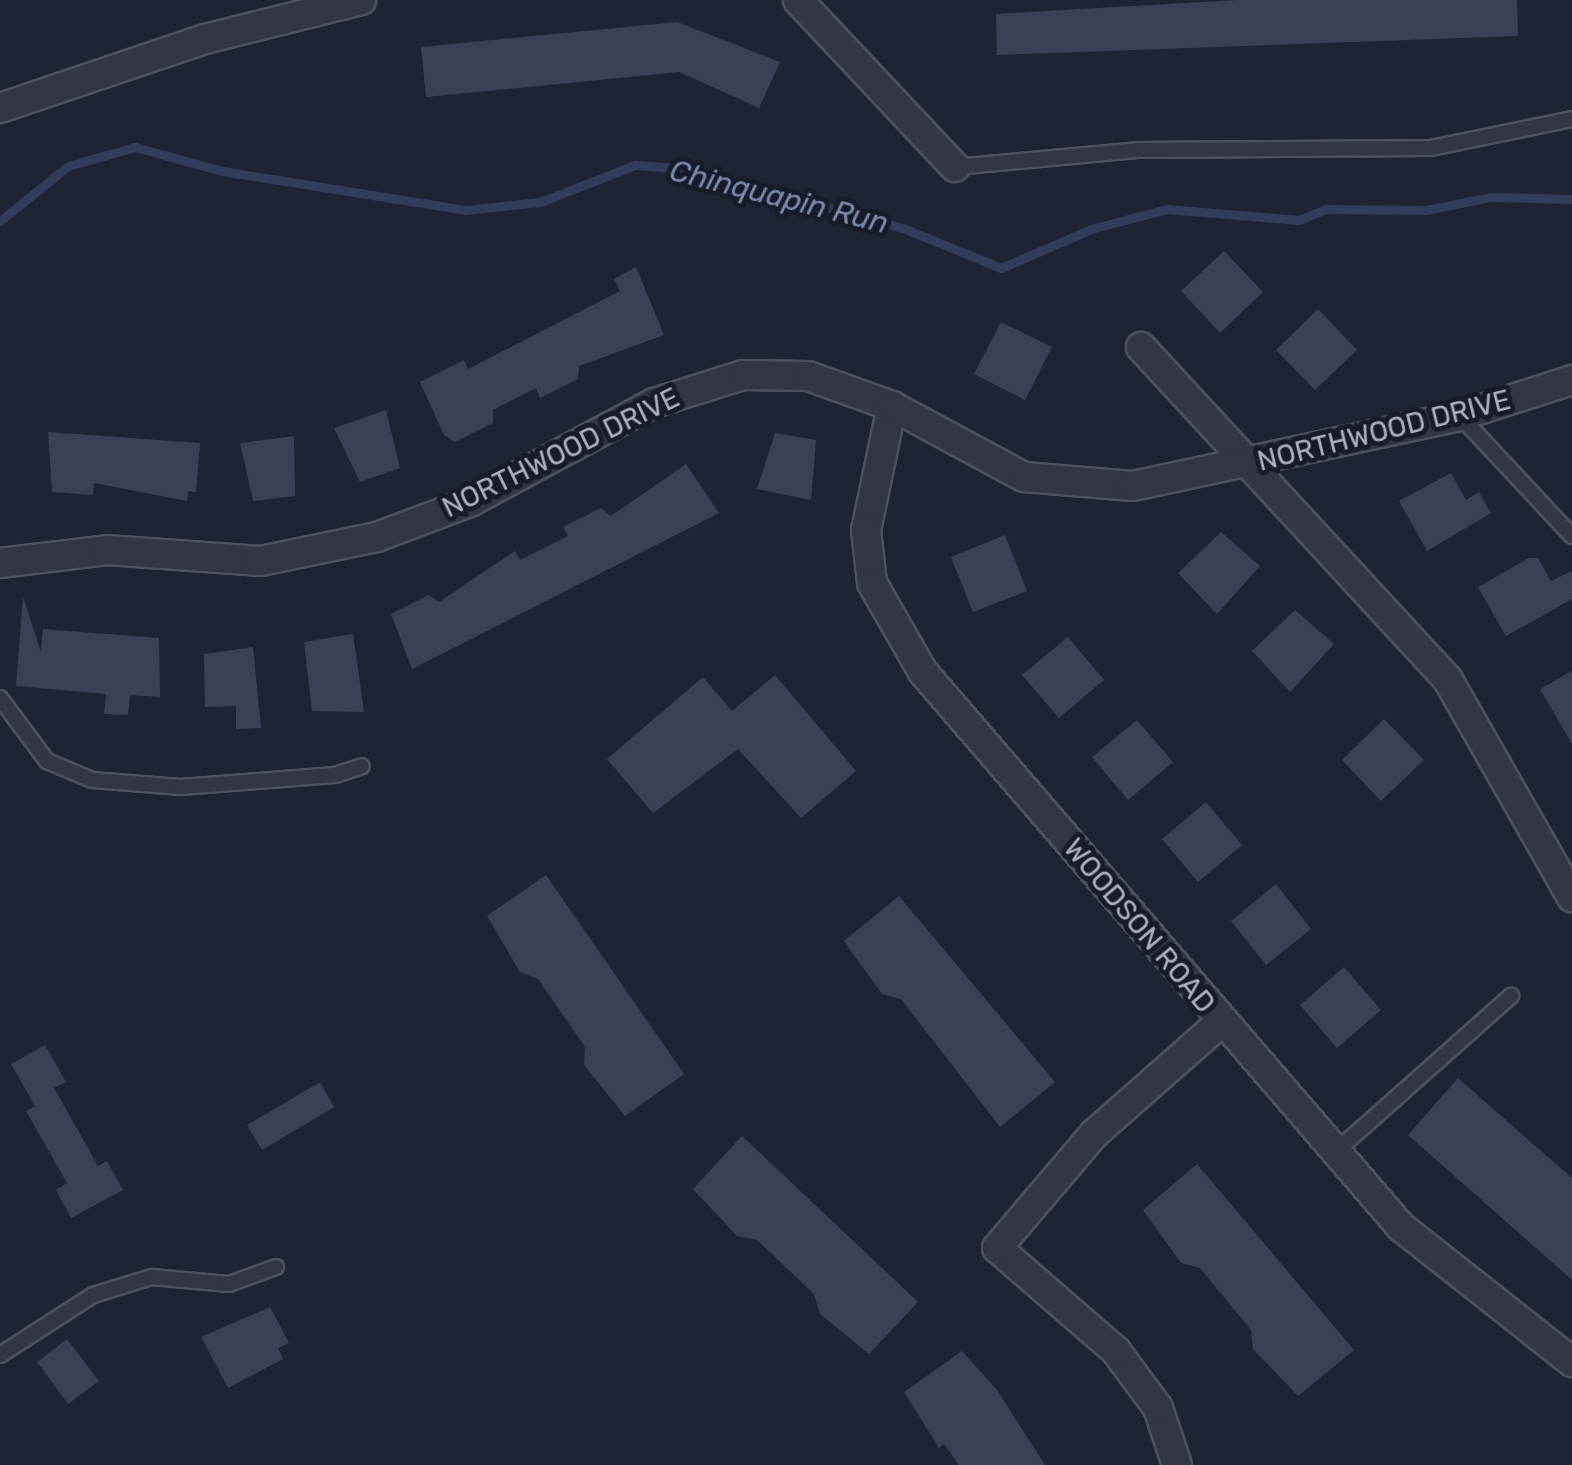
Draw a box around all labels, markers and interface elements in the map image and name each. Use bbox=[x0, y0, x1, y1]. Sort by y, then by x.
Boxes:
water label: Chinquapin Run bbox=[666, 152, 892, 242]
street label: NORTHWOOD DRIVE bbox=[437, 381, 685, 525]
street label: NORTHWOOD DRIVE bbox=[1254, 383, 1514, 479]
street label: WOODSON ROAD bbox=[1056, 832, 1222, 1020]

